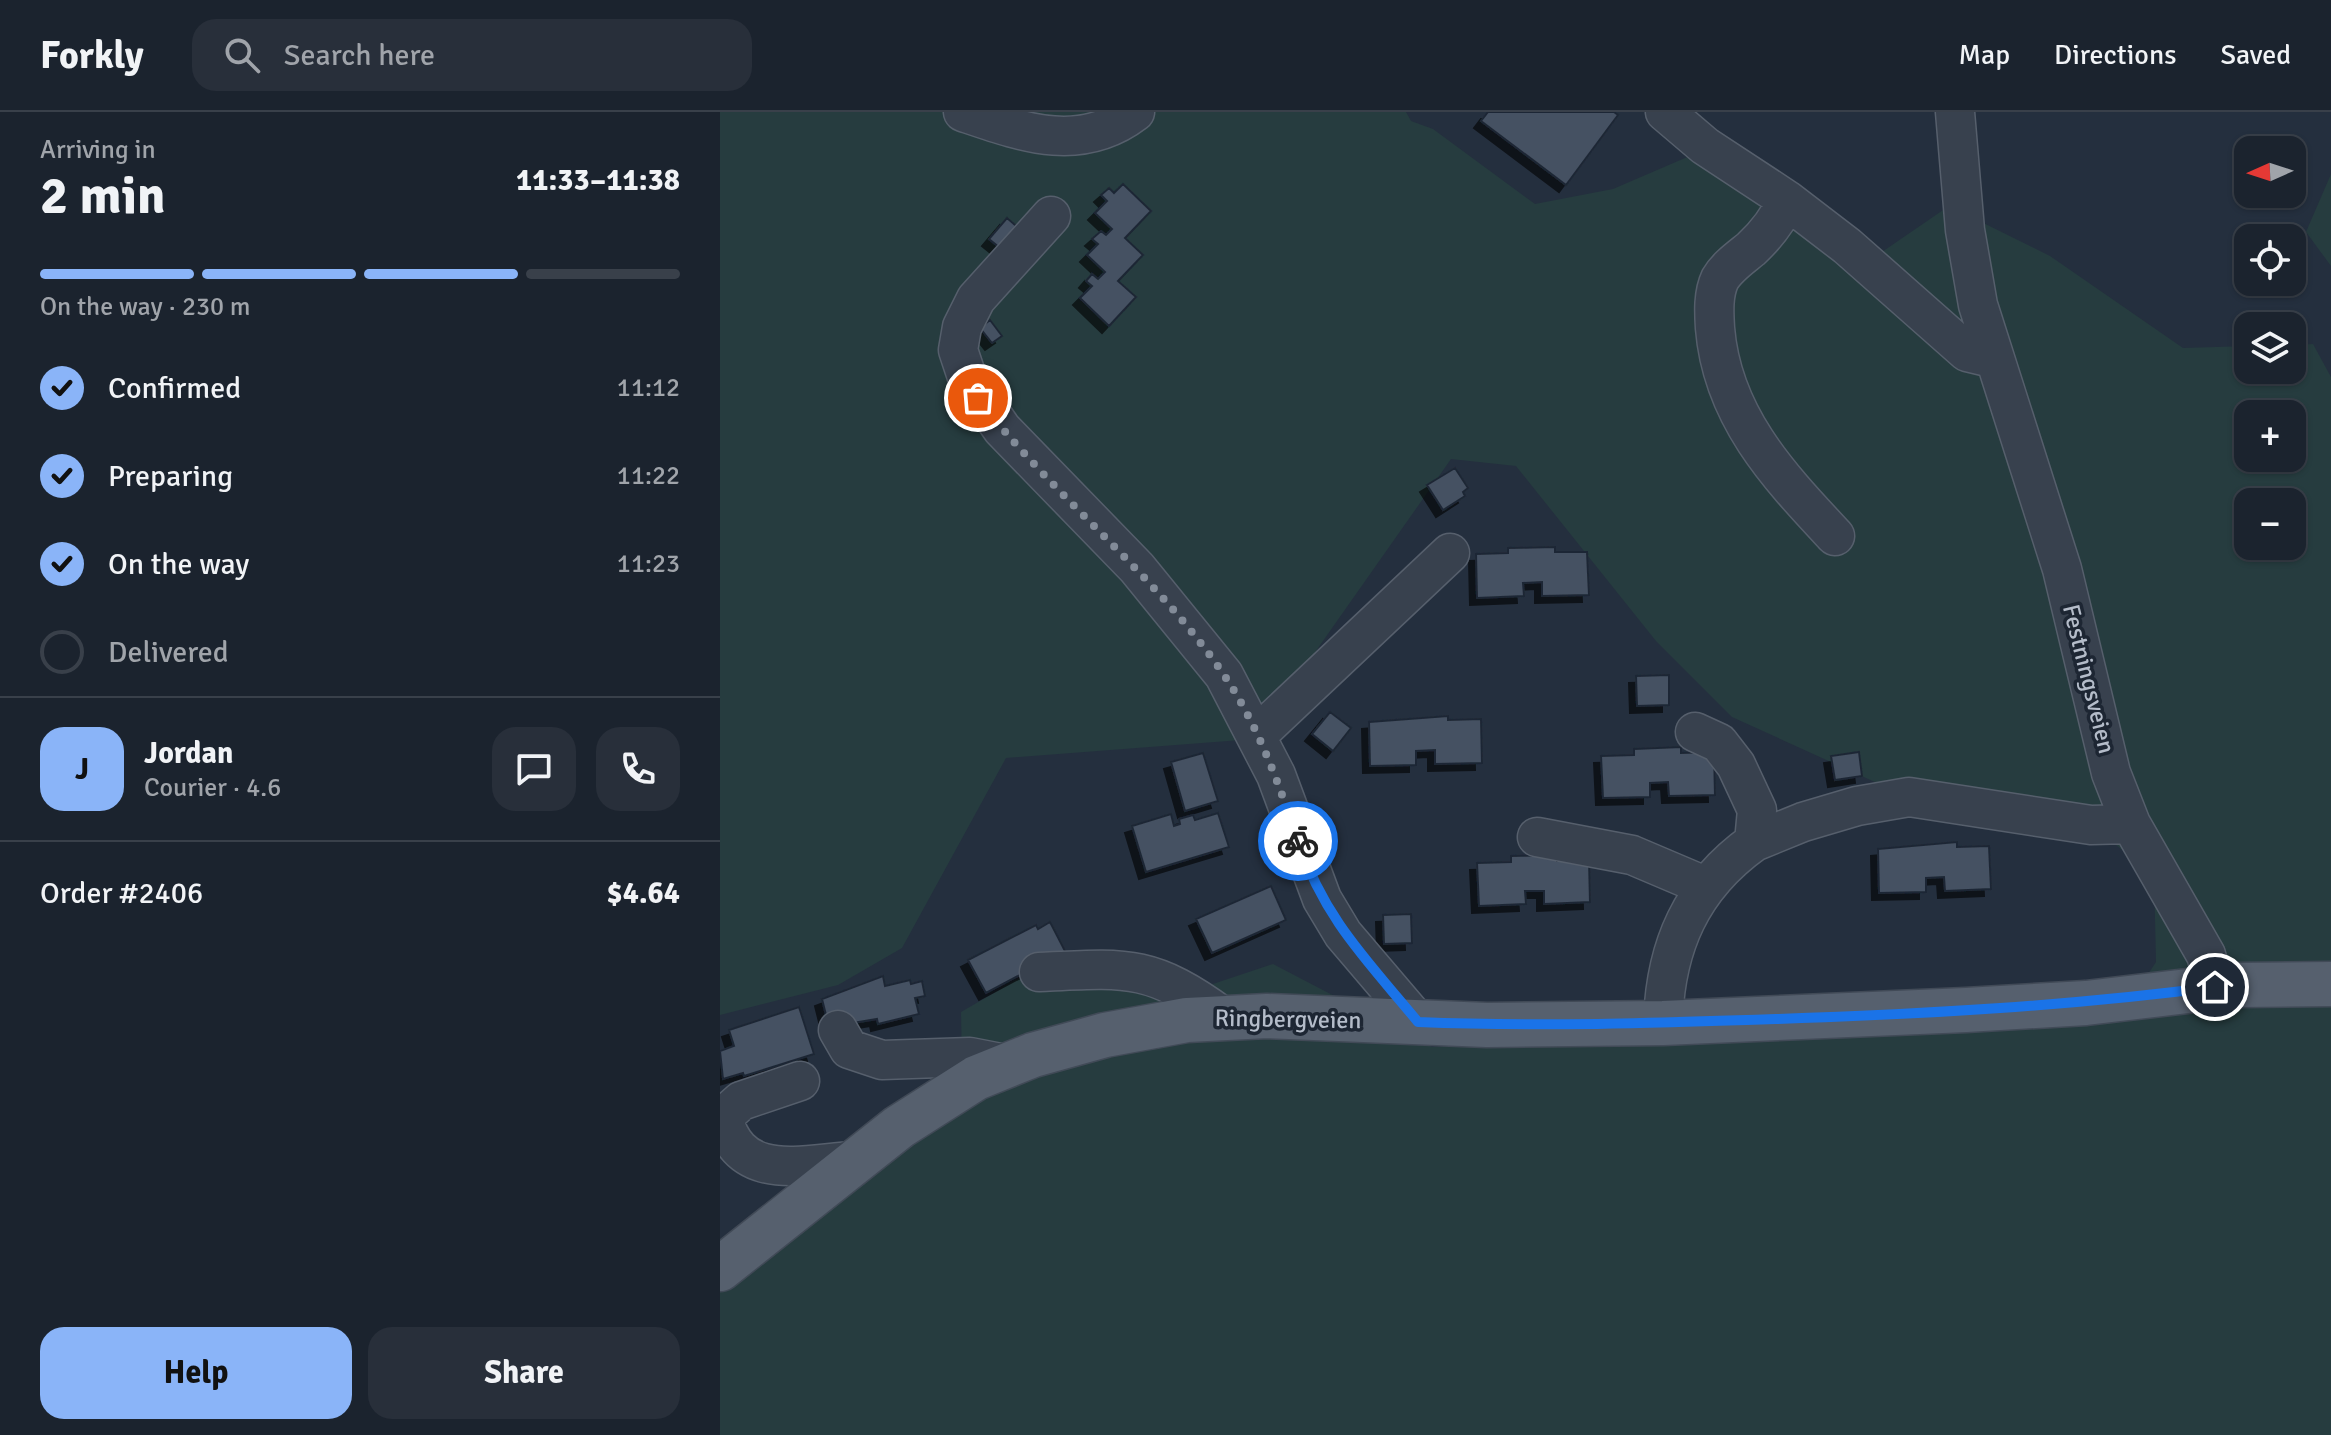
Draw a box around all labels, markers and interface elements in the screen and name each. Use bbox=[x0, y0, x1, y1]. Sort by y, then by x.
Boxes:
search box bbox=[192, 19, 752, 91]
text: Forkly bbox=[40, 32, 144, 79]
icon: search bbox=[220, 33, 264, 77]
text: Search here bbox=[284, 37, 435, 74]
text: Map bbox=[1958, 38, 2010, 72]
text: Directions bbox=[2054, 38, 2176, 72]
text: Saved bbox=[2220, 38, 2291, 72]
text: Arriving in bbox=[40, 134, 156, 166]
north arrow bbox=[2234, 136, 2306, 208]
map controls bbox=[2234, 136, 2306, 560]
text: 11:33–11:38 bbox=[516, 162, 680, 199]
text: 2 min bbox=[40, 164, 166, 228]
button: locate bbox=[2234, 224, 2306, 296]
text: On the way · 230 m bbox=[40, 291, 250, 323]
button: layers bbox=[2234, 312, 2306, 384]
pin bbox=[944, 364, 1012, 432]
icon: check bbox=[40, 366, 84, 410]
text: Confirmed bbox=[108, 370, 241, 407]
text: 11:12 bbox=[617, 372, 680, 404]
icon: bag bbox=[956, 376, 1000, 420]
button: + bbox=[2234, 400, 2306, 472]
icon: check bbox=[40, 454, 84, 498]
text: Preparing bbox=[108, 458, 233, 495]
text: 11:22 bbox=[617, 460, 680, 492]
button: − bbox=[2234, 488, 2306, 560]
icon: check bbox=[40, 542, 84, 586]
text: On the way bbox=[108, 546, 249, 583]
text: 11:23 bbox=[617, 548, 680, 580]
street label: Festningsveien bbox=[2056, 601, 2122, 757]
text: Delivered bbox=[108, 634, 229, 671]
button: chat bbox=[492, 727, 576, 811]
button: phone bbox=[596, 727, 680, 811]
text: Jordan bbox=[144, 735, 233, 772]
text: J bbox=[75, 751, 89, 788]
text: Courier · 4.6 bbox=[144, 772, 281, 804]
courier bbox=[1258, 801, 1338, 881]
icon: bike bbox=[1276, 819, 1320, 863]
text: Order #2406 bbox=[40, 875, 203, 912]
text: $4.64 bbox=[607, 875, 680, 912]
pin bbox=[2181, 953, 2249, 1021]
icon: home bbox=[2193, 965, 2237, 1009]
street label: Ringbergveien bbox=[1214, 1003, 1362, 1035]
button: Help bbox=[40, 1327, 352, 1419]
button: Share bbox=[368, 1327, 680, 1419]

